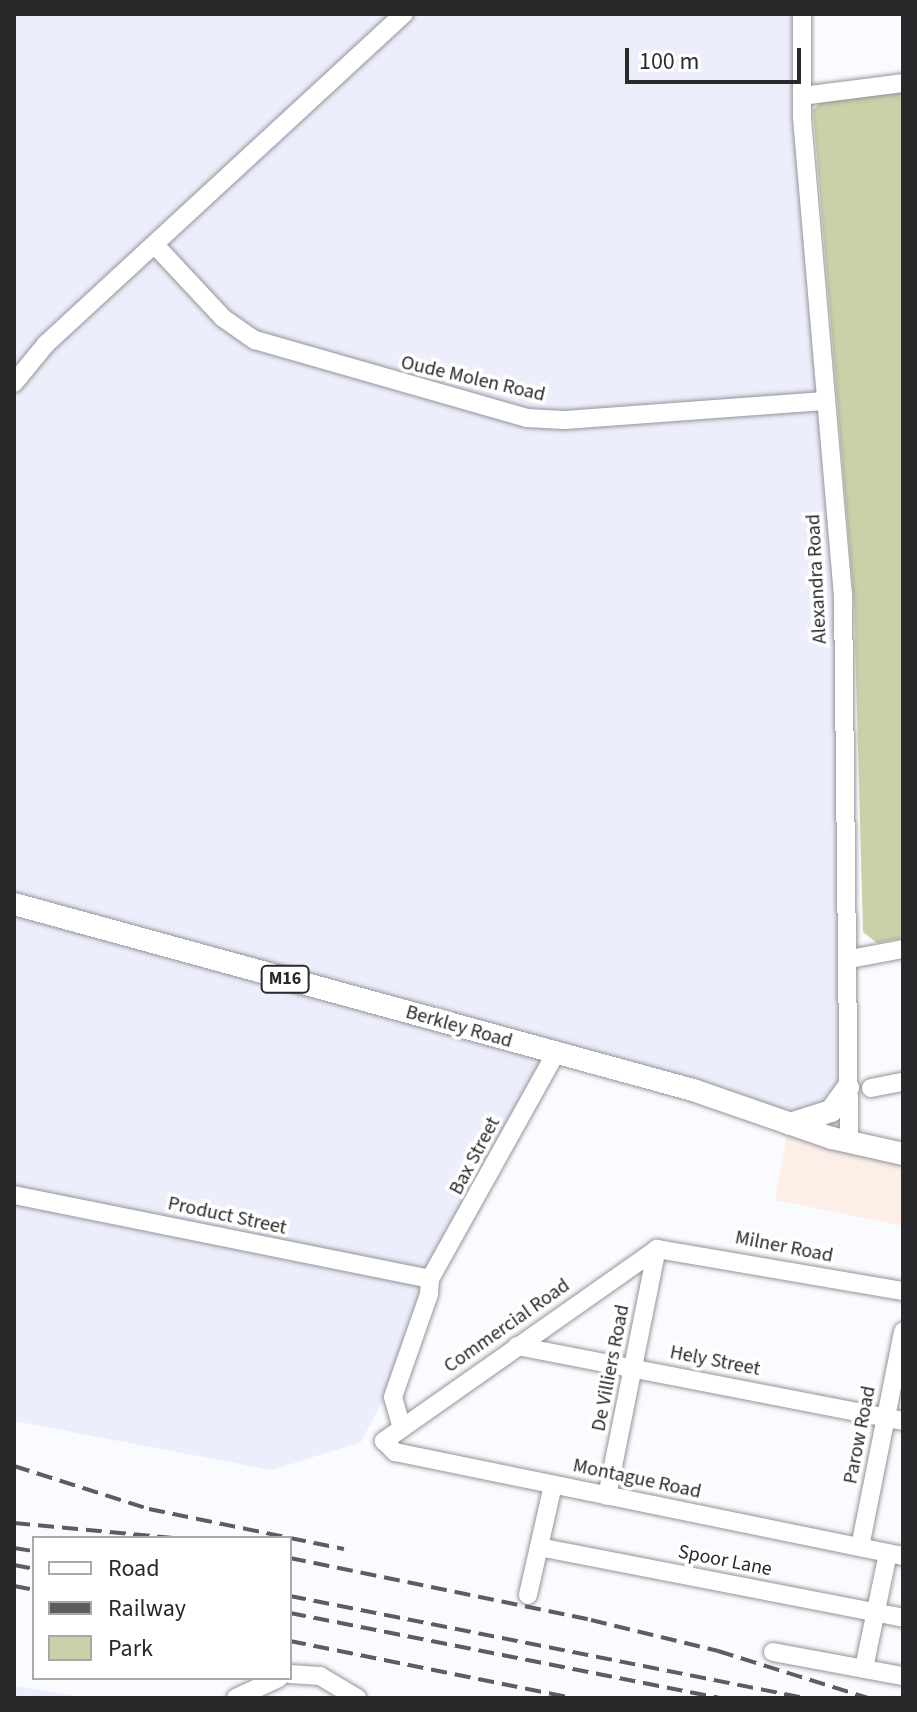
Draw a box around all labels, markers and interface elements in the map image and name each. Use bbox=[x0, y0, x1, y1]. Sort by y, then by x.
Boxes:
scale bar bbox=[629, 32, 805, 82]
text: 100 m bbox=[639, 44, 699, 79]
street label: Oude Molen Road bbox=[398, 351, 548, 407]
street label: Alexandra Road bbox=[802, 513, 832, 645]
road number: M16 bbox=[259, 965, 311, 993]
street label: Berkley Road bbox=[403, 1000, 515, 1054]
street label: Bax Street bbox=[444, 1113, 506, 1199]
street label: Product Street bbox=[165, 1192, 289, 1240]
street label: Milner Road bbox=[733, 1226, 835, 1268]
street label: Commercial Road bbox=[439, 1274, 575, 1378]
street label: De Villiers Road bbox=[587, 1303, 635, 1433]
street label: Hely Street bbox=[668, 1340, 762, 1382]
street label: Parow Road bbox=[839, 1384, 881, 1486]
street label: Montague Road bbox=[571, 1454, 703, 1504]
legend bbox=[32, 1536, 292, 1680]
street label: Spoor Lane bbox=[676, 1540, 774, 1582]
text: Road bbox=[108, 1551, 160, 1586]
text: Railway bbox=[108, 1591, 186, 1626]
text: Park bbox=[108, 1631, 153, 1666]

